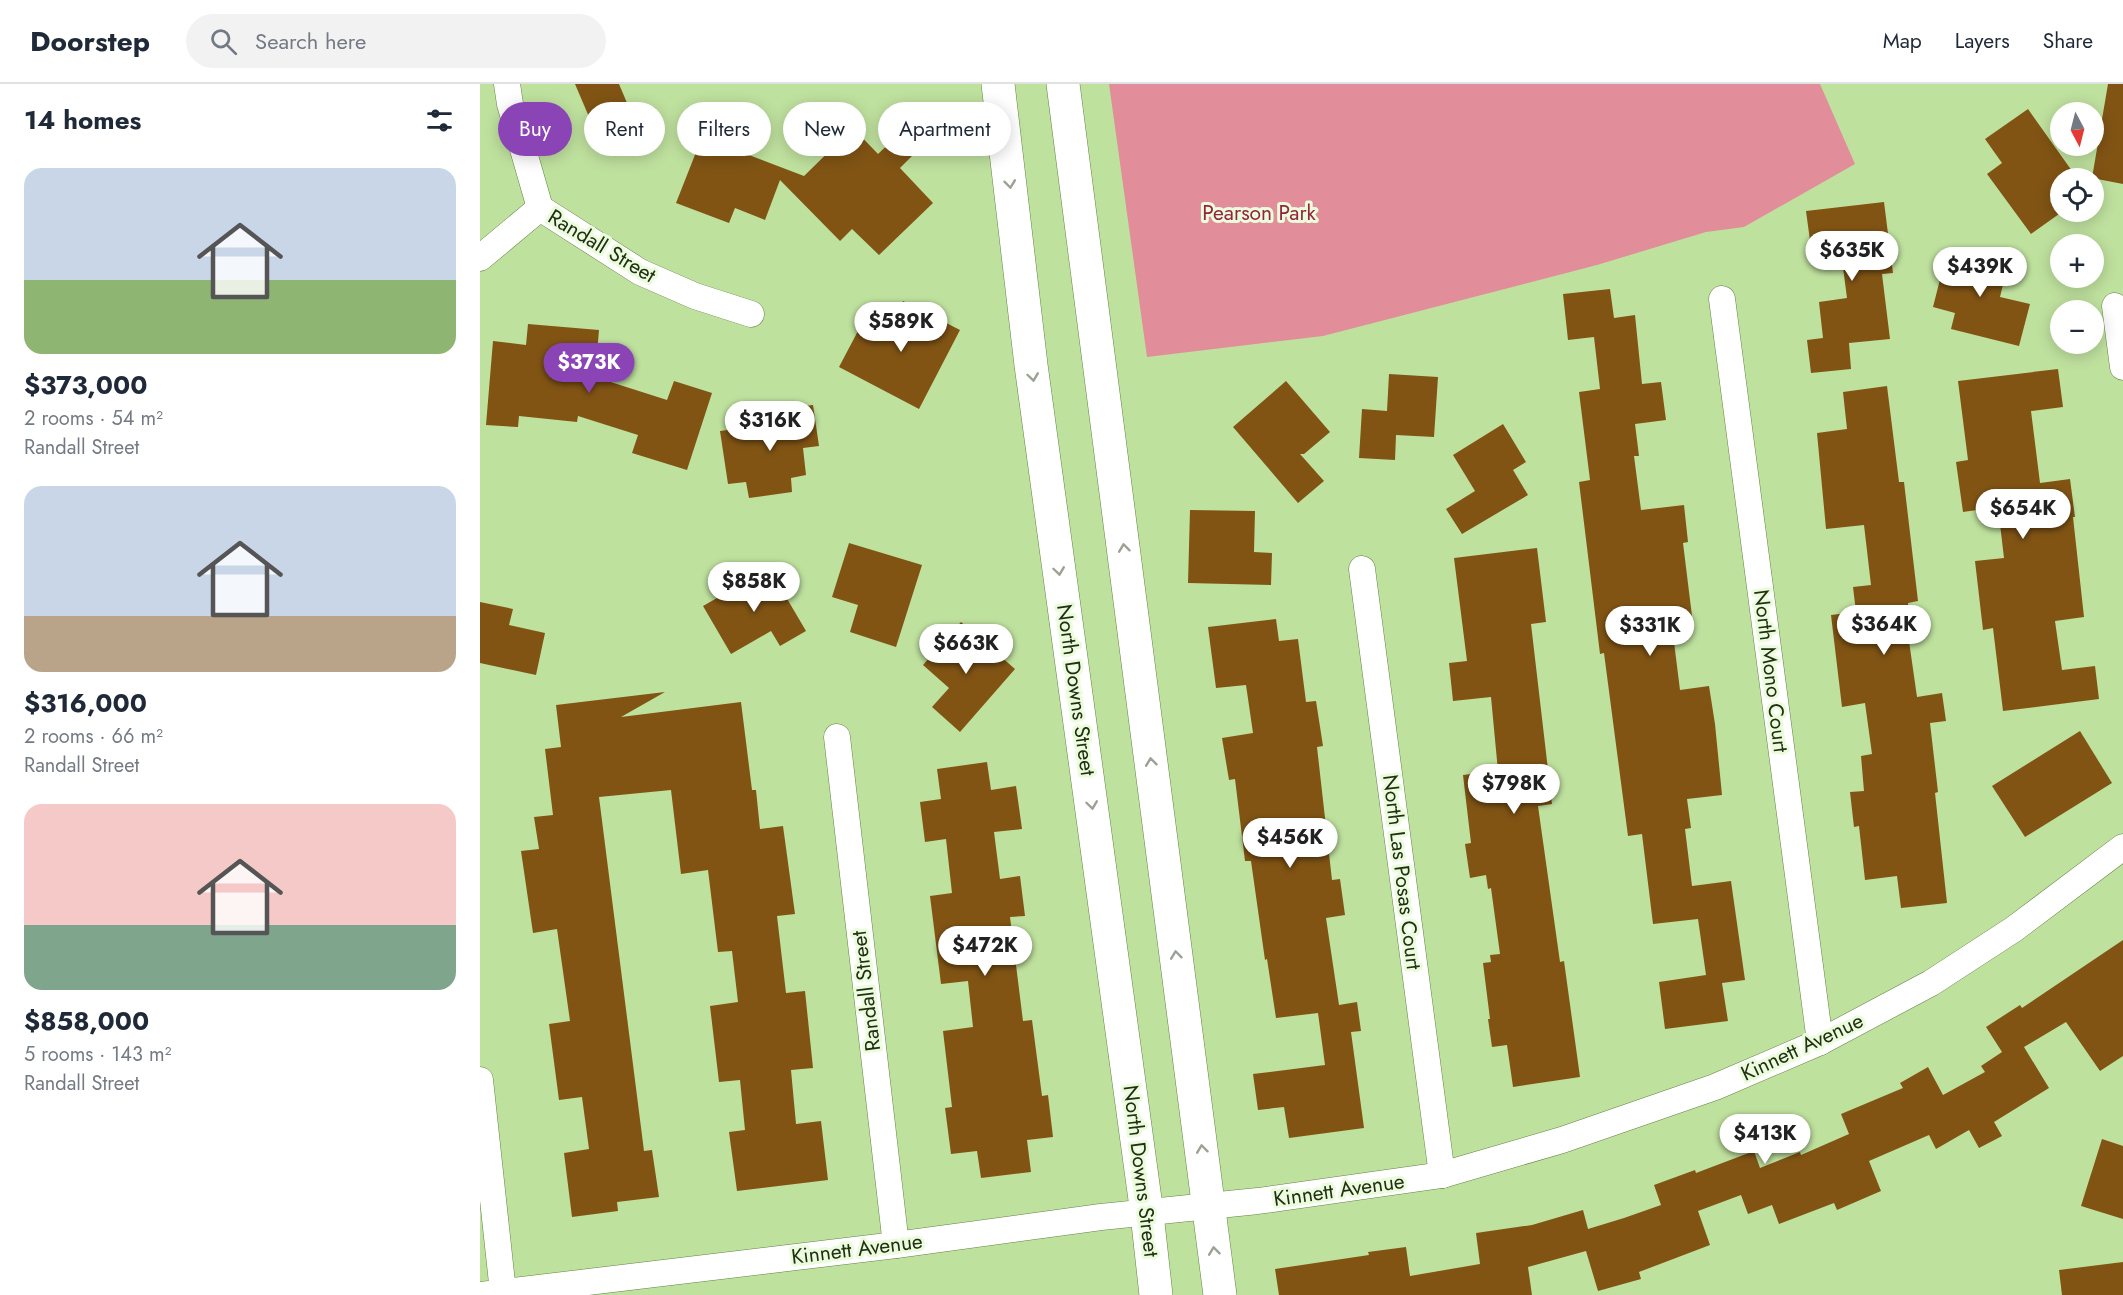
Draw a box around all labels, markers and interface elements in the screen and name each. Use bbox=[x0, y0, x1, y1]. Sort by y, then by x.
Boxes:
search box bbox=[186, 14, 606, 68]
text: Doorstep bbox=[30, 21, 150, 62]
icon: search bbox=[207, 25, 240, 58]
text: Search here bbox=[255, 25, 366, 57]
text: Map bbox=[1883, 26, 1922, 56]
text: Layers bbox=[1955, 26, 2010, 56]
text: Share bbox=[2043, 26, 2093, 56]
text: 14 homes bbox=[24, 101, 141, 139]
chip: Buy bbox=[498, 102, 572, 156]
chip: Rent bbox=[584, 102, 665, 156]
chip: Filters bbox=[677, 102, 771, 156]
chip: New bbox=[783, 102, 866, 156]
chip: Apartment bbox=[878, 102, 1011, 156]
north arrow bbox=[2050, 102, 2104, 156]
map controls bbox=[2050, 102, 2104, 354]
icon: filters bbox=[423, 104, 456, 137]
button: locate bbox=[2050, 168, 2104, 222]
one-way arrow bbox=[1003, 179, 1016, 188]
park label: Pearson Park bbox=[1202, 198, 1317, 228]
street label: Randall Street bbox=[542, 202, 662, 290]
icon: home bbox=[186, 207, 294, 315]
pin: $635K bbox=[1810, 231, 1894, 282]
button: + bbox=[2050, 234, 2104, 288]
text: $635K bbox=[1819, 236, 1885, 265]
pin: $439K bbox=[1938, 247, 2022, 298]
text: $439K bbox=[1947, 252, 2013, 281]
button: − bbox=[2050, 300, 2104, 354]
pin: $589K bbox=[859, 302, 943, 353]
text: $589K bbox=[868, 307, 934, 336]
pin: $373K bbox=[547, 343, 631, 394]
text: $373K bbox=[557, 348, 621, 377]
text: $373,000 bbox=[24, 366, 147, 404]
one-way arrow bbox=[1026, 373, 1038, 382]
pin: $316K bbox=[728, 401, 812, 452]
text: 2 rooms · 54 m² bbox=[24, 404, 163, 433]
text: $316K bbox=[739, 406, 801, 435]
text: Randall Street bbox=[24, 433, 139, 462]
pin: $654K bbox=[1981, 489, 2065, 540]
text: $654K bbox=[1990, 494, 2056, 523]
icon: home bbox=[186, 525, 294, 633]
one-way arrow bbox=[1118, 543, 1130, 552]
pin: $858K bbox=[712, 562, 796, 613]
one-way arrow bbox=[1053, 566, 1065, 575]
text: $858K bbox=[722, 567, 786, 596]
street label: North Mono Court bbox=[1746, 588, 1796, 754]
street label: North Downs Street bbox=[1049, 602, 1103, 778]
pin: $364K bbox=[1842, 605, 1926, 656]
pin: $331K bbox=[1608, 606, 1692, 657]
text: $364K bbox=[1851, 610, 1917, 639]
text: $331K bbox=[1619, 611, 1681, 640]
pin: $663K bbox=[924, 624, 1008, 675]
text: $663K bbox=[933, 629, 999, 658]
text: $316,000 bbox=[24, 684, 147, 722]
text: 2 rooms · 66 m² bbox=[24, 722, 163, 751]
text: Randall Street bbox=[24, 751, 139, 780]
one-way arrow bbox=[1146, 757, 1158, 767]
pin: $798K bbox=[1472, 764, 1556, 815]
text: $798K bbox=[1482, 769, 1546, 798]
street label: North Las Posas Court bbox=[1375, 773, 1429, 971]
one-way arrow bbox=[1085, 801, 1097, 810]
pin: $456K bbox=[1248, 818, 1332, 869]
text: $456K bbox=[1257, 823, 1323, 852]
icon: home bbox=[186, 843, 294, 951]
pin: $472K bbox=[943, 926, 1027, 977]
street label: Randall Street bbox=[844, 929, 888, 1053]
text: $472K bbox=[952, 931, 1018, 960]
one-way arrow bbox=[1171, 951, 1183, 960]
text: $858,000 bbox=[24, 1002, 149, 1040]
street label: Kinnett Avenue bbox=[1736, 1005, 1868, 1088]
text: 5 rooms · 143 m² bbox=[24, 1040, 171, 1069]
text: Randall Street bbox=[24, 1069, 139, 1098]
street label: North Downs Street bbox=[1116, 1083, 1166, 1259]
pin: $413K bbox=[1723, 1114, 1807, 1165]
text: $413K bbox=[1734, 1119, 1796, 1148]
one-way arrow bbox=[1196, 1144, 1208, 1153]
street label: Kinnett Avenue bbox=[1272, 1166, 1407, 1214]
street label: Kinnett Avenue bbox=[790, 1226, 925, 1272]
one-way arrow bbox=[1209, 1246, 1221, 1255]

